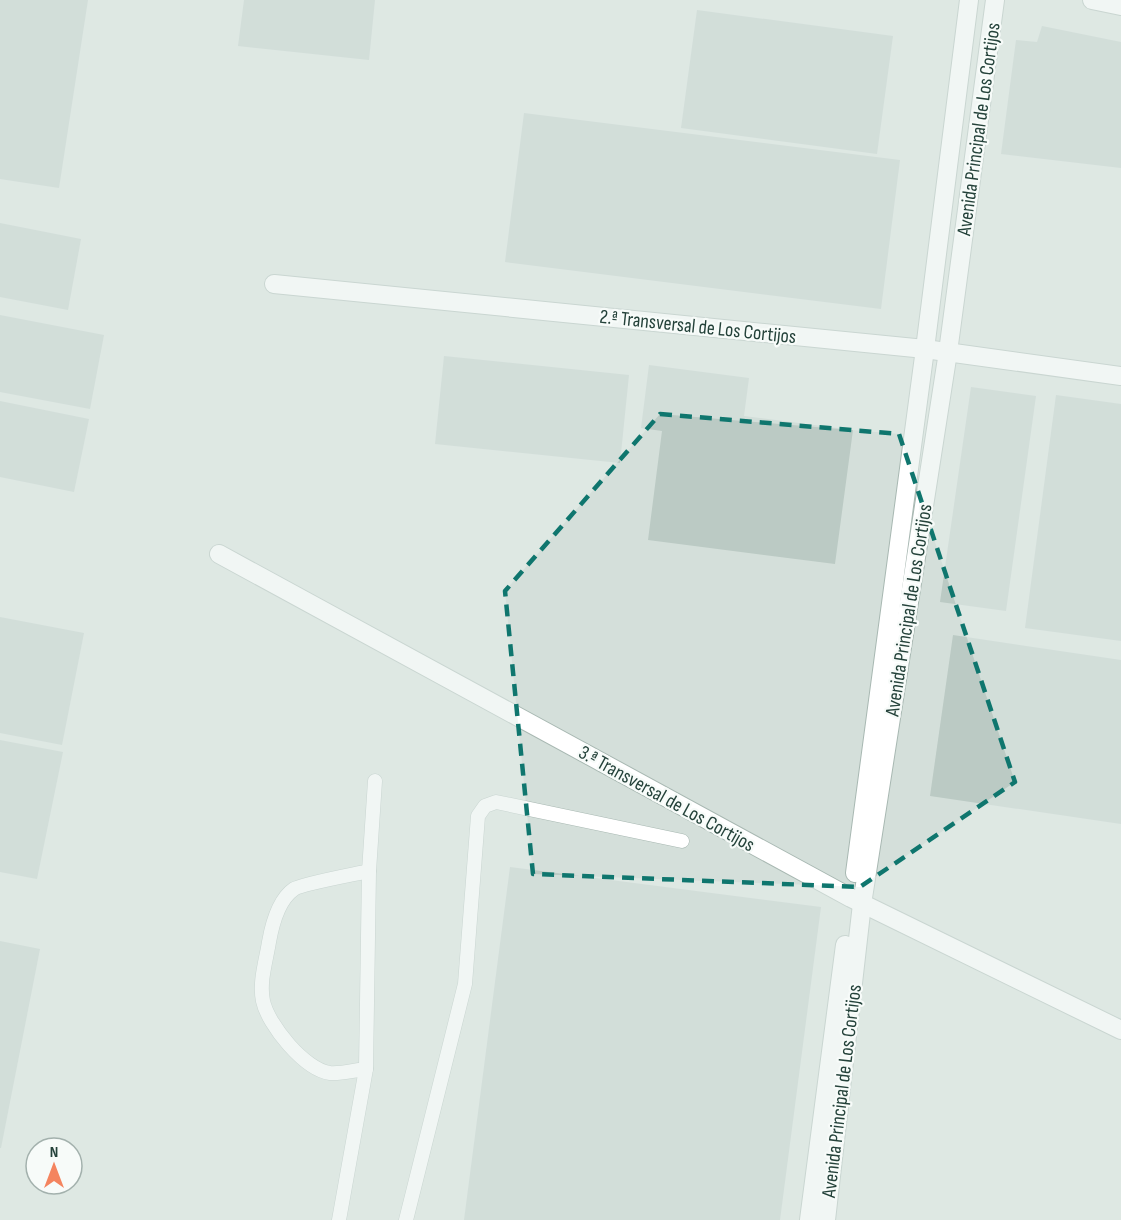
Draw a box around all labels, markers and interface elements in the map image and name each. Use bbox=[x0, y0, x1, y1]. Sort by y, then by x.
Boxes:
street label: Avenida Principal de Los Cortijos bbox=[952, 21, 1006, 238]
street label: 2.ª Transversal de Los Cortijos bbox=[598, 305, 797, 349]
street label: Avenida Principal de Los Cortijos bbox=[880, 502, 938, 719]
street label: 3.ª Transversal de Los Cortijos bbox=[574, 740, 759, 857]
street label: Avenida Principal de Los Cortijos bbox=[817, 983, 867, 1200]
north arrow bbox=[24, 1136, 84, 1196]
text: N bbox=[50, 1143, 58, 1162]

